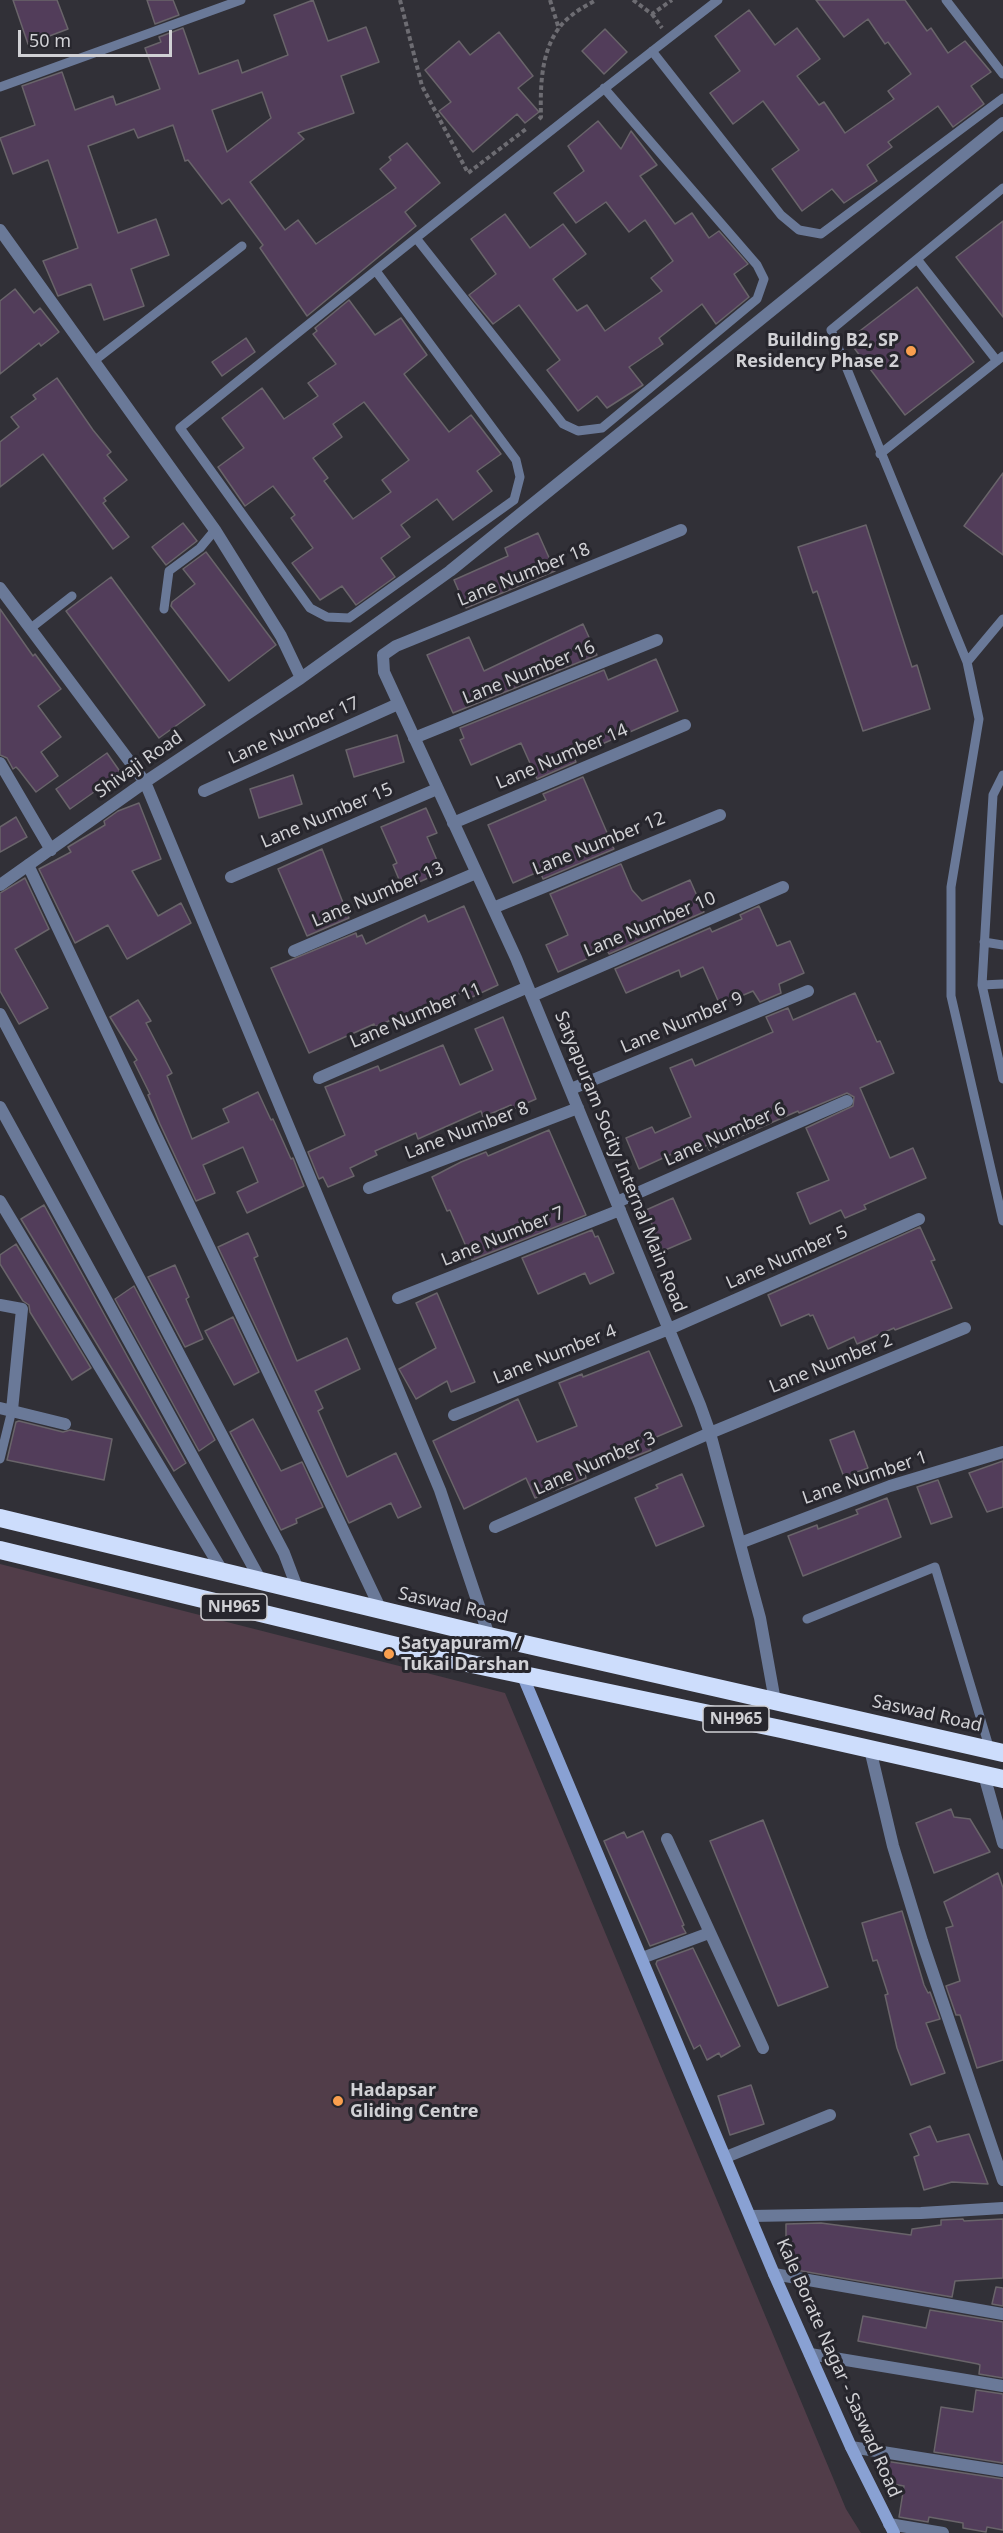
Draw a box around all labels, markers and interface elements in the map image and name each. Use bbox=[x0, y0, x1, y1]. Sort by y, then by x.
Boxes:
scale bar bbox=[21, 18, 176, 56]
text: 50 m bbox=[29, 28, 71, 52]
place label: Building B2, SP Residency Phase 2 bbox=[736, 330, 899, 372]
marker: Building B2, SP Residency Phase 2 bbox=[904, 344, 918, 358]
street label: Lane Number 18 bbox=[455, 539, 593, 611]
street label: Lane Number 16 bbox=[460, 637, 598, 709]
street label: Lane Number 17 bbox=[225, 692, 363, 770]
street label: Lane Number 14 bbox=[493, 720, 631, 794]
street label: Shivaji Road bbox=[91, 727, 187, 803]
street label: Lane Number 15 bbox=[258, 779, 396, 853]
street label: Lane Number 12 bbox=[530, 808, 668, 880]
street label: Lane Number 13 bbox=[309, 858, 447, 932]
street label: Lane Number 10 bbox=[581, 888, 719, 962]
street label: Lane Number 11 bbox=[347, 979, 485, 1053]
street label: Lane Number 9 bbox=[618, 988, 746, 1058]
street label: Satyapuram Socity Internal Main Road bbox=[549, 1008, 691, 1316]
street label: Lane Number 8 bbox=[402, 1097, 532, 1165]
street label: Lane Number 6 bbox=[661, 1099, 789, 1171]
street label: Lane Number 7 bbox=[438, 1202, 568, 1272]
street label: Lane Number 5 bbox=[723, 1222, 851, 1294]
street label: Lane Number 4 bbox=[490, 1320, 620, 1390]
street label: Lane Number 2 bbox=[766, 1329, 896, 1399]
street label: Lane Number 3 bbox=[531, 1428, 659, 1500]
street label: Lane Number 1 bbox=[800, 1447, 930, 1509]
street label: Saswad Road bbox=[396, 1583, 510, 1629]
road number: NH965 bbox=[201, 1594, 267, 1620]
place label: Satyapuram / Tukai Darshan bbox=[401, 1633, 529, 1676]
marker: Satyapuram / Tukai Darshan bbox=[382, 1647, 396, 1661]
street label: Saswad Road bbox=[870, 1691, 984, 1737]
road number: NH965 bbox=[703, 1706, 769, 1732]
place label: Hadapsar Gliding Centre bbox=[350, 2080, 479, 2122]
marker: Hadapsar Gliding Centre bbox=[331, 2094, 345, 2108]
street label: Kale Borate Nagar - Saswad Road bbox=[771, 2235, 905, 2501]

